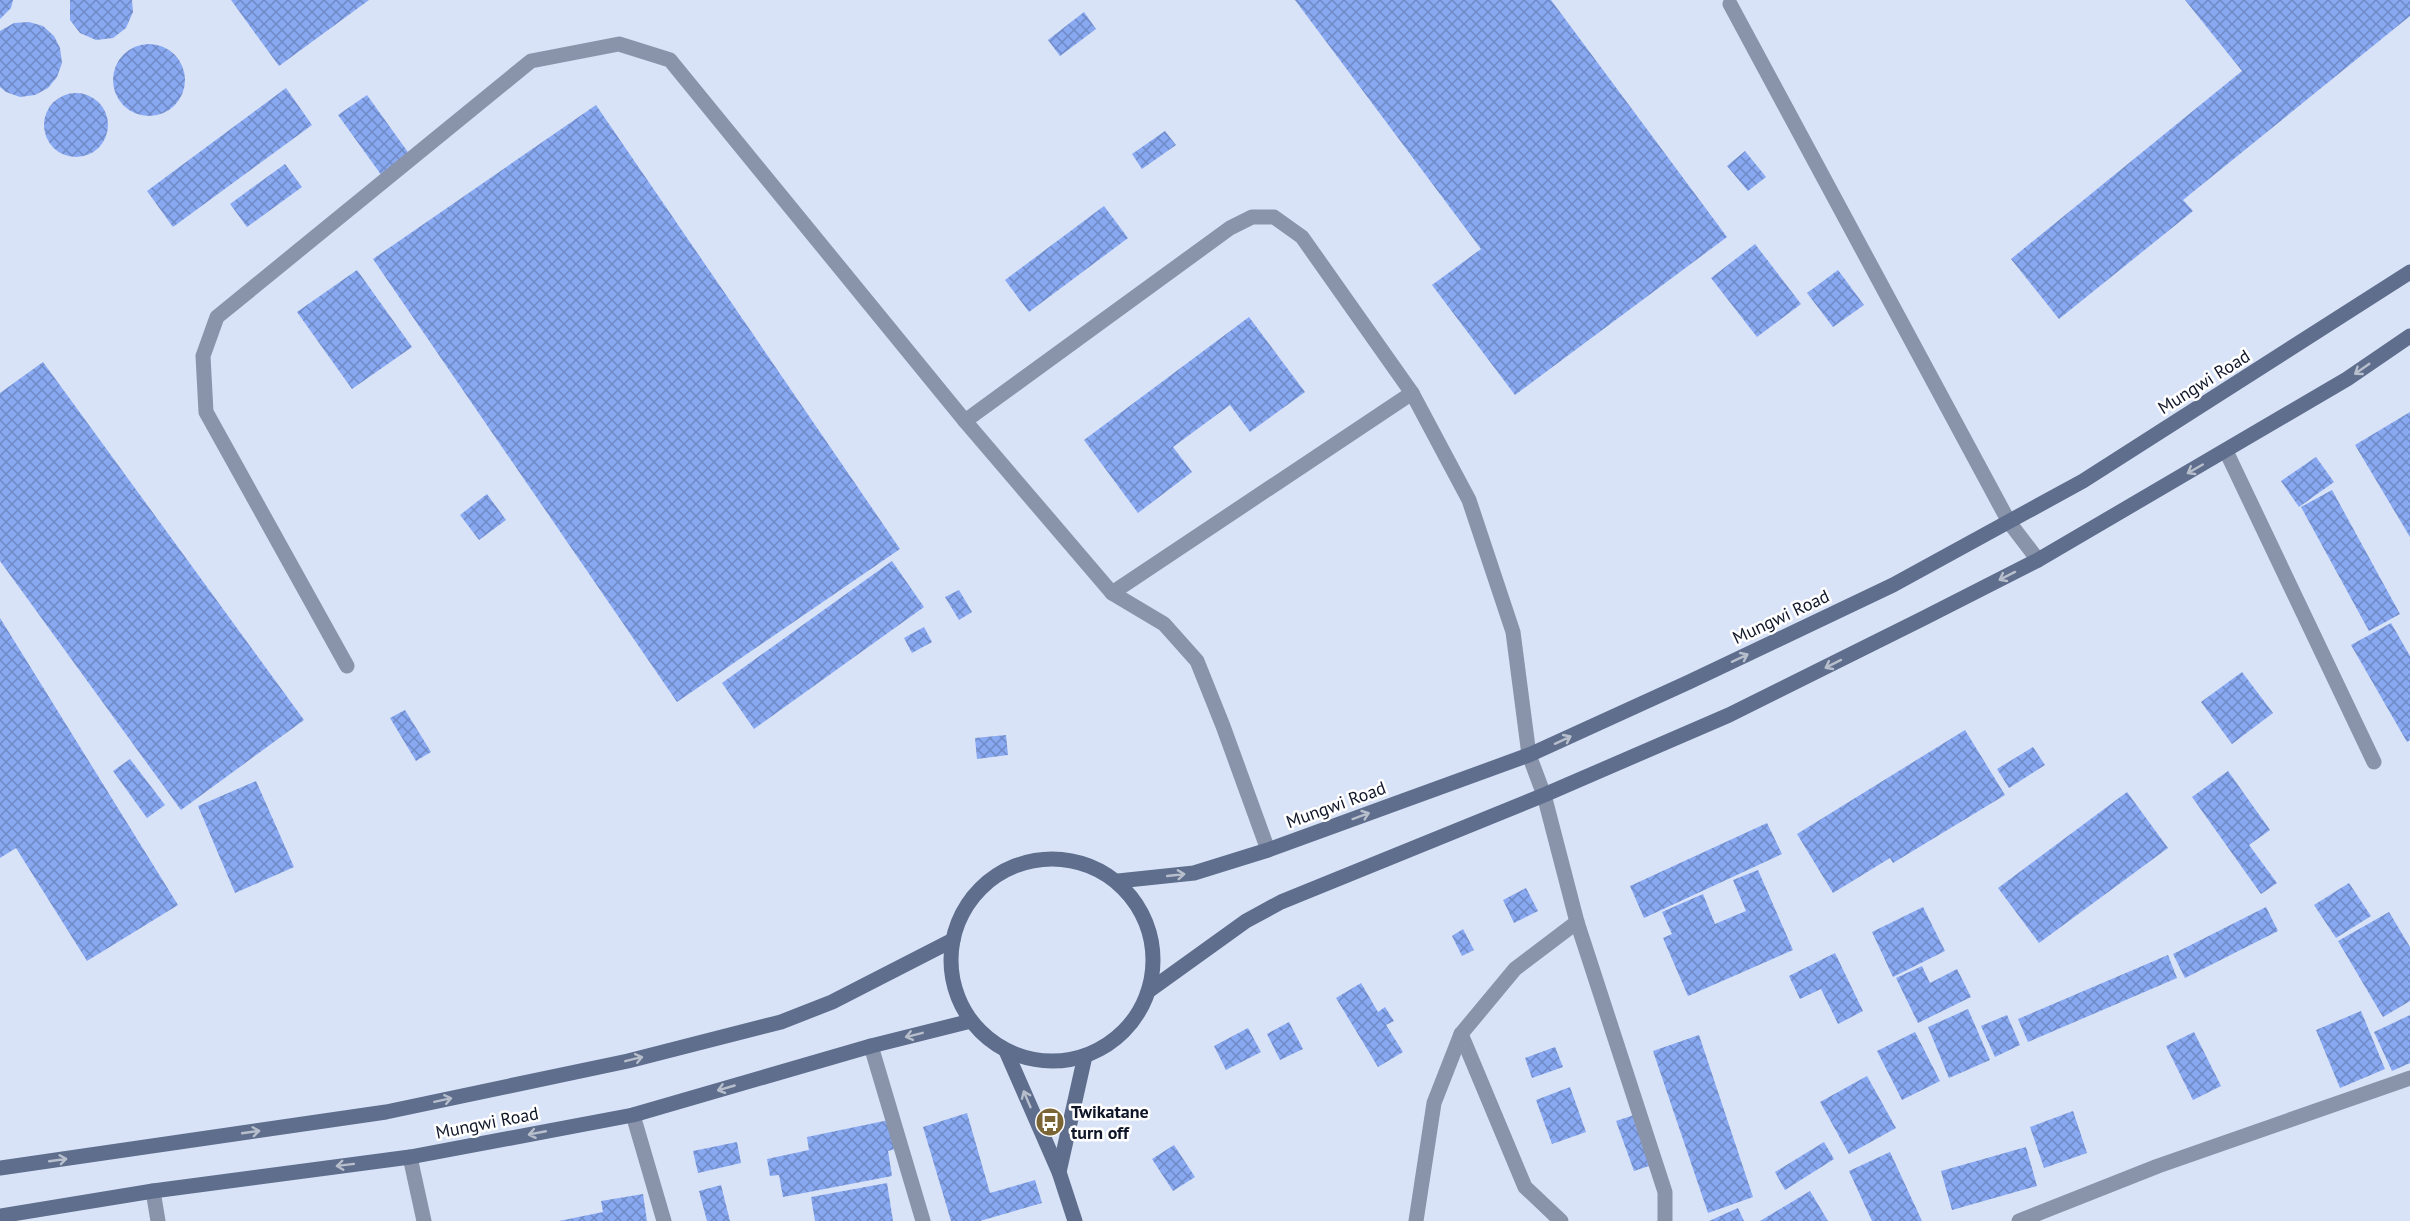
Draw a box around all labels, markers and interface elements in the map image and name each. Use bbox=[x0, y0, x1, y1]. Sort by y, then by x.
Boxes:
street label: Mungwi Road bbox=[2153, 344, 2254, 419]
one-way arrow bbox=[2354, 363, 2371, 375]
one-way arrow bbox=[2186, 464, 2204, 475]
one-way arrow bbox=[1999, 570, 2016, 582]
street label: Mungwi Road bbox=[1729, 584, 1833, 649]
one-way arrow bbox=[1731, 651, 1749, 663]
one-way arrow bbox=[1824, 658, 1842, 670]
one-way arrow bbox=[1554, 733, 1572, 745]
street label: Mungwi Road bbox=[1283, 776, 1389, 833]
one-way arrow bbox=[1351, 810, 1370, 821]
one-way arrow bbox=[1165, 869, 1185, 880]
one-way arrow bbox=[905, 1029, 924, 1041]
one-way arrow bbox=[624, 1053, 643, 1065]
one-way arrow bbox=[717, 1083, 736, 1094]
one-way arrow bbox=[1021, 1090, 1032, 1109]
one-way arrow bbox=[433, 1094, 452, 1105]
place label: Twikatane turn off bbox=[1071, 1100, 1149, 1144]
street label: Mungwi Road bbox=[433, 1101, 540, 1144]
bus stop icon: Twikatane turn off bbox=[1034, 1106, 1066, 1138]
one-way arrow bbox=[240, 1126, 260, 1137]
one-way arrow bbox=[528, 1128, 547, 1139]
one-way arrow bbox=[47, 1155, 67, 1166]
one-way arrow bbox=[335, 1160, 355, 1171]

